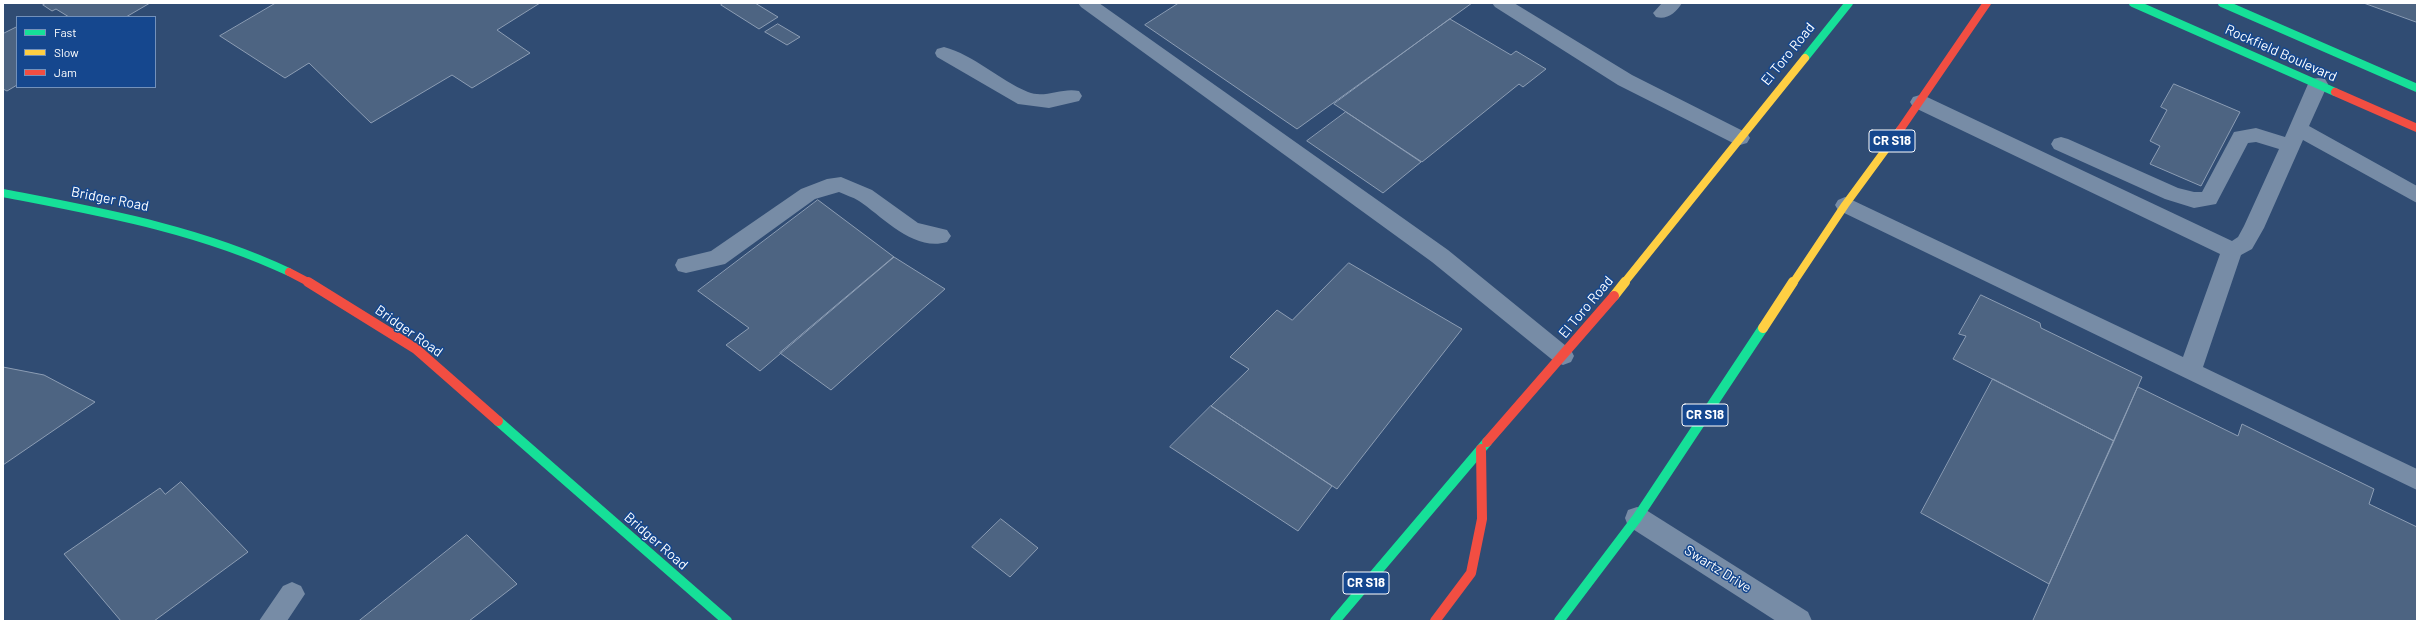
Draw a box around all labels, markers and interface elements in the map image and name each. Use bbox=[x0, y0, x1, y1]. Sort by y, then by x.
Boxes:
legend bbox=[16, 16, 156, 88]
street label: El Toro Road bbox=[1758, 19, 1818, 89]
street label: Rockfield Boulevard bbox=[2222, 21, 2340, 85]
text: Fast bbox=[54, 25, 77, 39]
text: Slow bbox=[54, 45, 79, 59]
text: Jam bbox=[54, 65, 77, 79]
road number: CR S18 bbox=[1869, 130, 1915, 152]
street label: Bridger Road bbox=[70, 183, 150, 215]
street label: El Toro Road bbox=[1555, 273, 1617, 341]
street label: Bridger Road bbox=[372, 301, 446, 361]
road number: CR S18 bbox=[1682, 404, 1728, 426]
street label: Bridger Road bbox=[621, 509, 691, 573]
street label: Swartz Drive bbox=[1681, 542, 1755, 596]
road number: CR S18 bbox=[1343, 572, 1389, 594]

